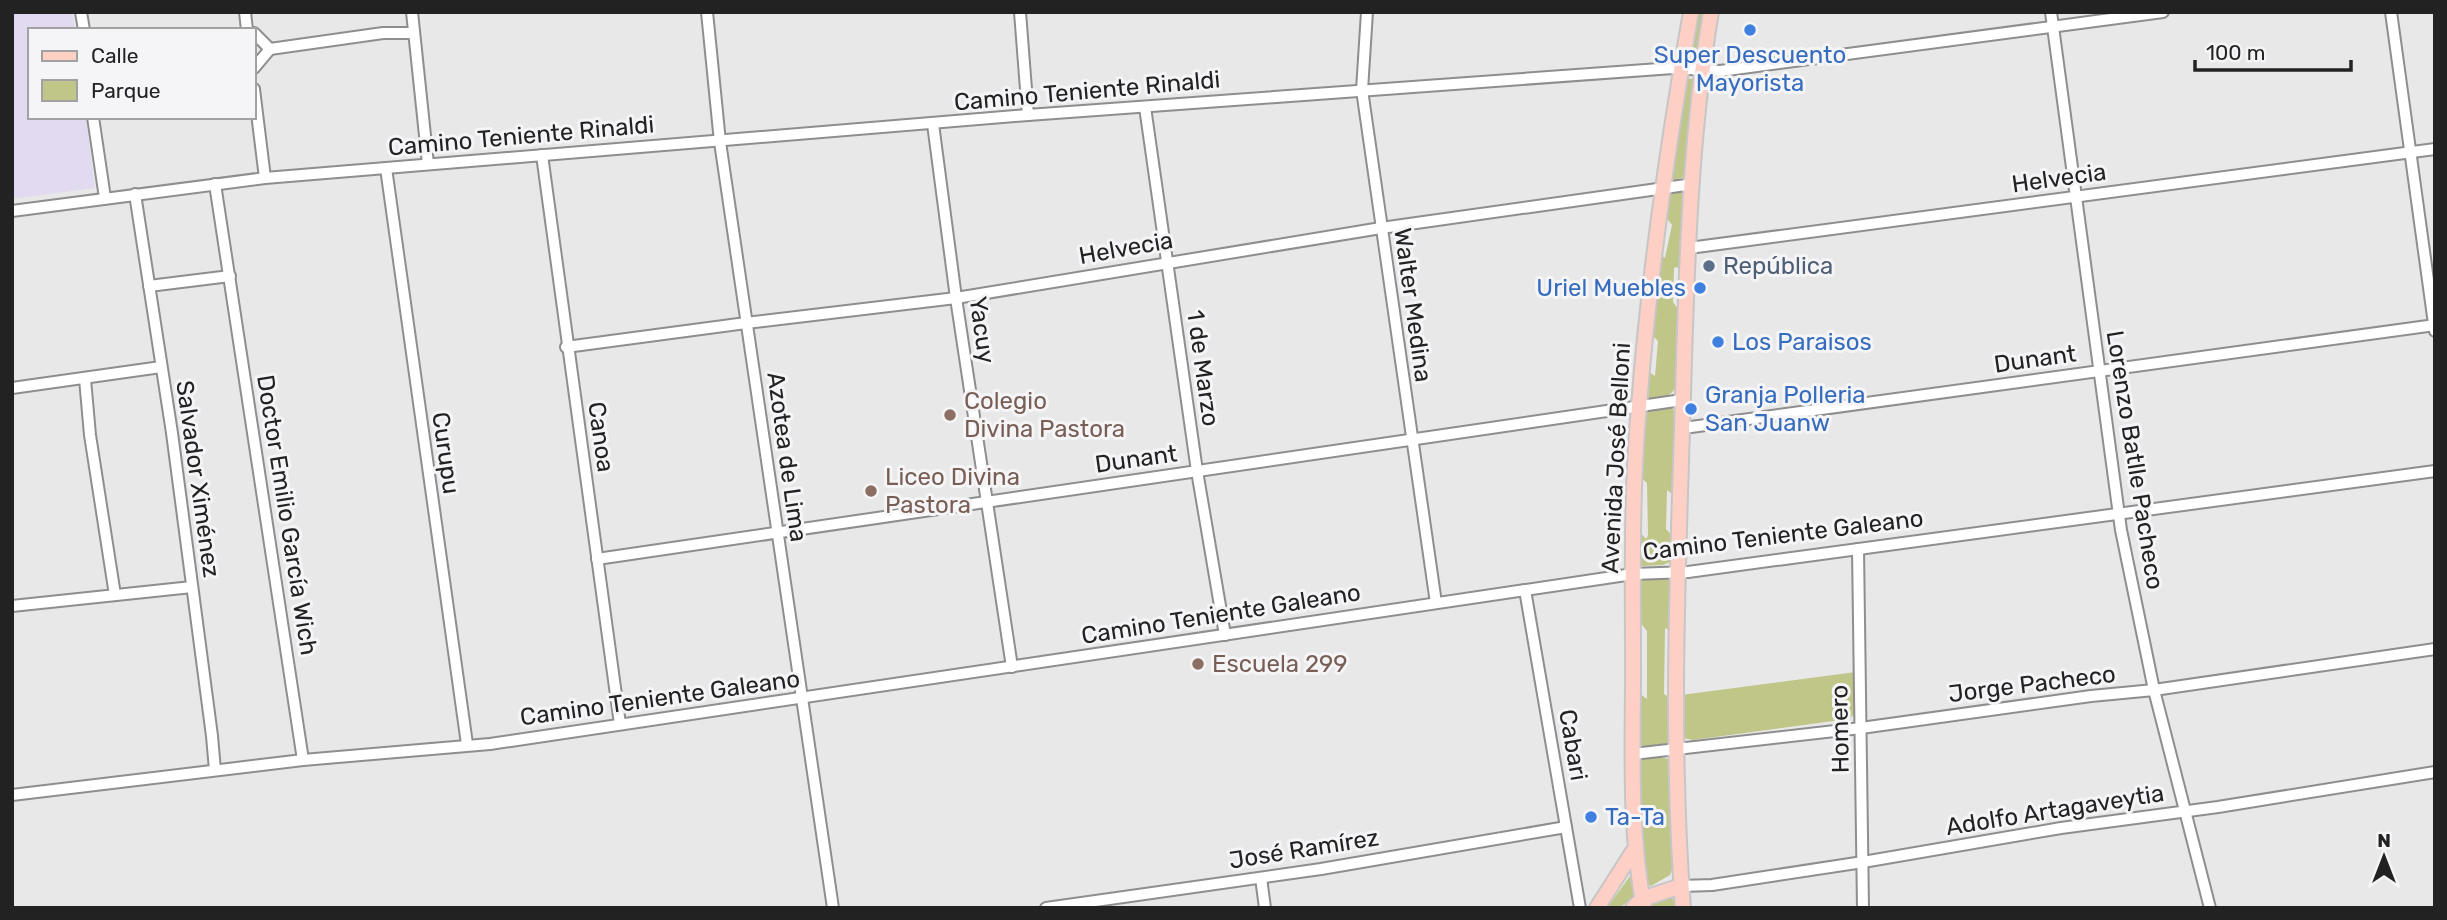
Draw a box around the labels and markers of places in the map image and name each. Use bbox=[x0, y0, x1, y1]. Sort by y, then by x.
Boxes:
marker: Super Descuento Mayorista bbox=[1742, 22, 1758, 38]
place label: Super Descuento Mayorista bbox=[1654, 41, 1846, 97]
place label: República bbox=[1723, 252, 1833, 280]
marker: República bbox=[1701, 258, 1717, 274]
place label: Uriel Muebles bbox=[1536, 274, 1686, 302]
marker: Uriel Muebles bbox=[1692, 280, 1708, 296]
place label: Los Paraisos bbox=[1732, 328, 1872, 356]
marker: Los Paraisos bbox=[1710, 334, 1726, 350]
place label: Granja Polleria San Juanw bbox=[1705, 381, 1866, 437]
place label: Colegio Divina Pastora bbox=[964, 387, 1125, 443]
marker: Granja Polleria San Juanw bbox=[1683, 401, 1699, 417]
marker: Colegio Divina Pastora bbox=[942, 407, 958, 423]
place label: Liceo Divina Pastora bbox=[885, 463, 1020, 519]
marker: Liceo Divina Pastora bbox=[863, 483, 879, 499]
place label: Escuela 299 bbox=[1212, 650, 1347, 678]
marker: Escuela 299 bbox=[1190, 656, 1206, 672]
place label: Ta-Ta bbox=[1605, 803, 1665, 831]
marker: Ta-Ta bbox=[1583, 809, 1599, 825]

